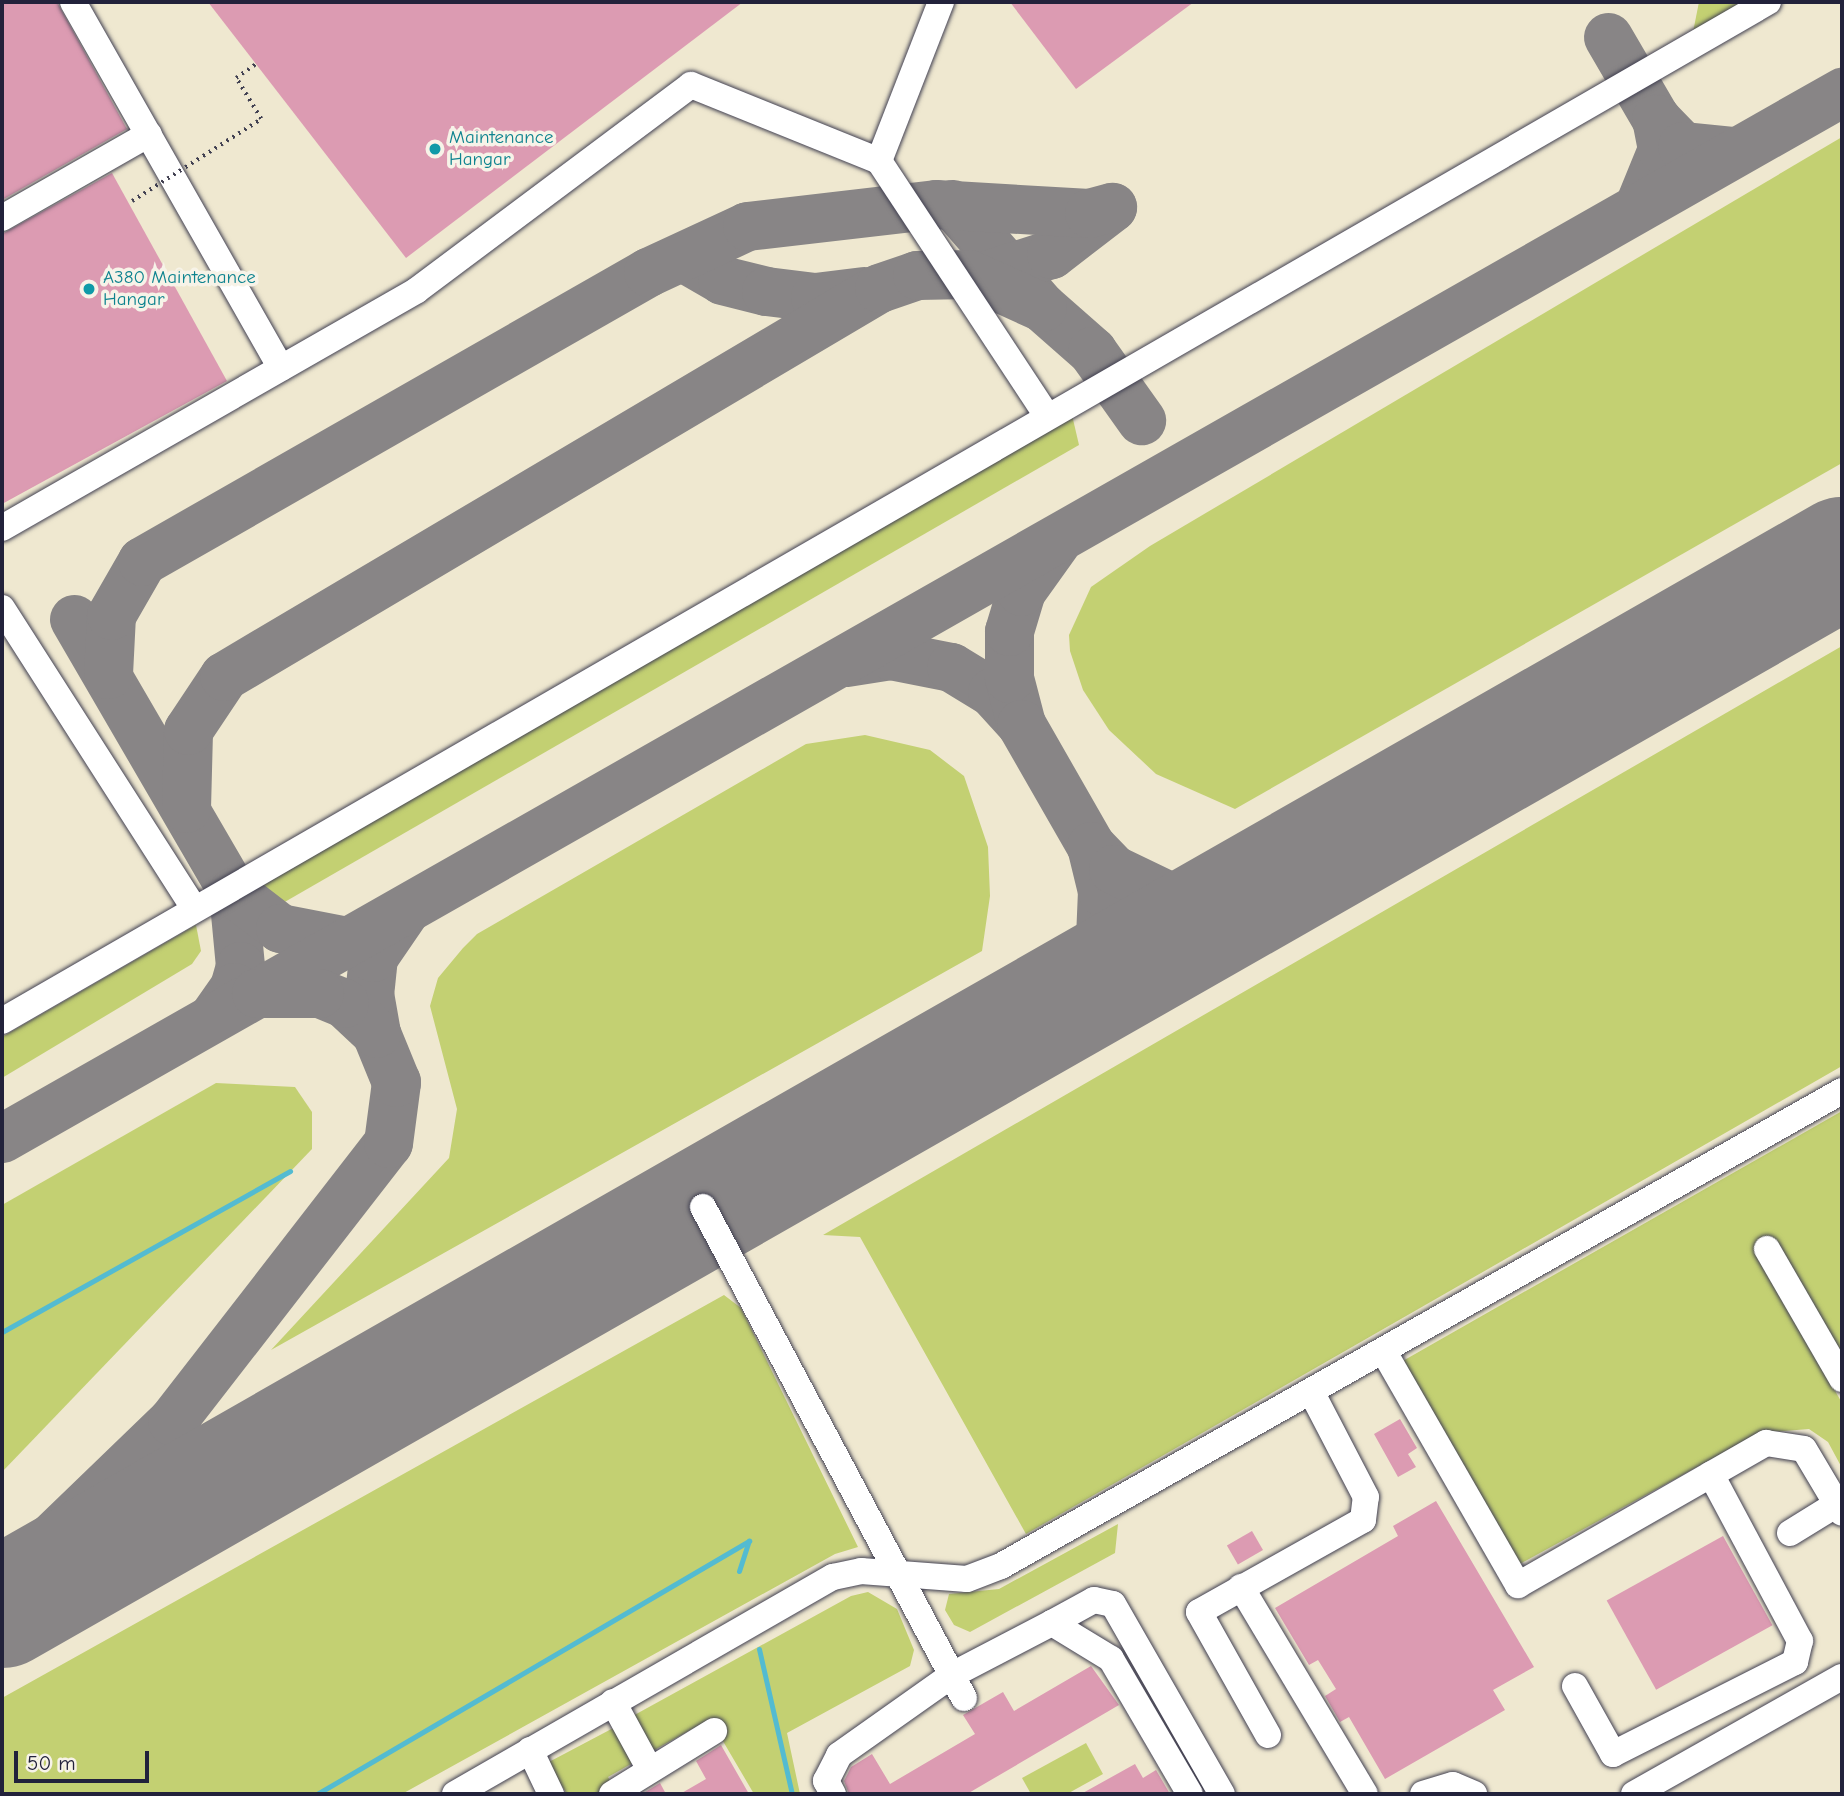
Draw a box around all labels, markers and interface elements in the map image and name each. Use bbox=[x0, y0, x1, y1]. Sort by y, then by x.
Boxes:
place label: Maintenance Hangar bbox=[449, 127, 553, 171]
marker: Maintenance Hangar bbox=[427, 141, 443, 157]
place label: A380 Maintenance Hangar bbox=[103, 267, 256, 311]
marker: A380 Maintenance Hangar bbox=[81, 281, 97, 297]
scale bar bbox=[18, 1736, 152, 1780]
text: 50 m bbox=[27, 1751, 76, 1775]

